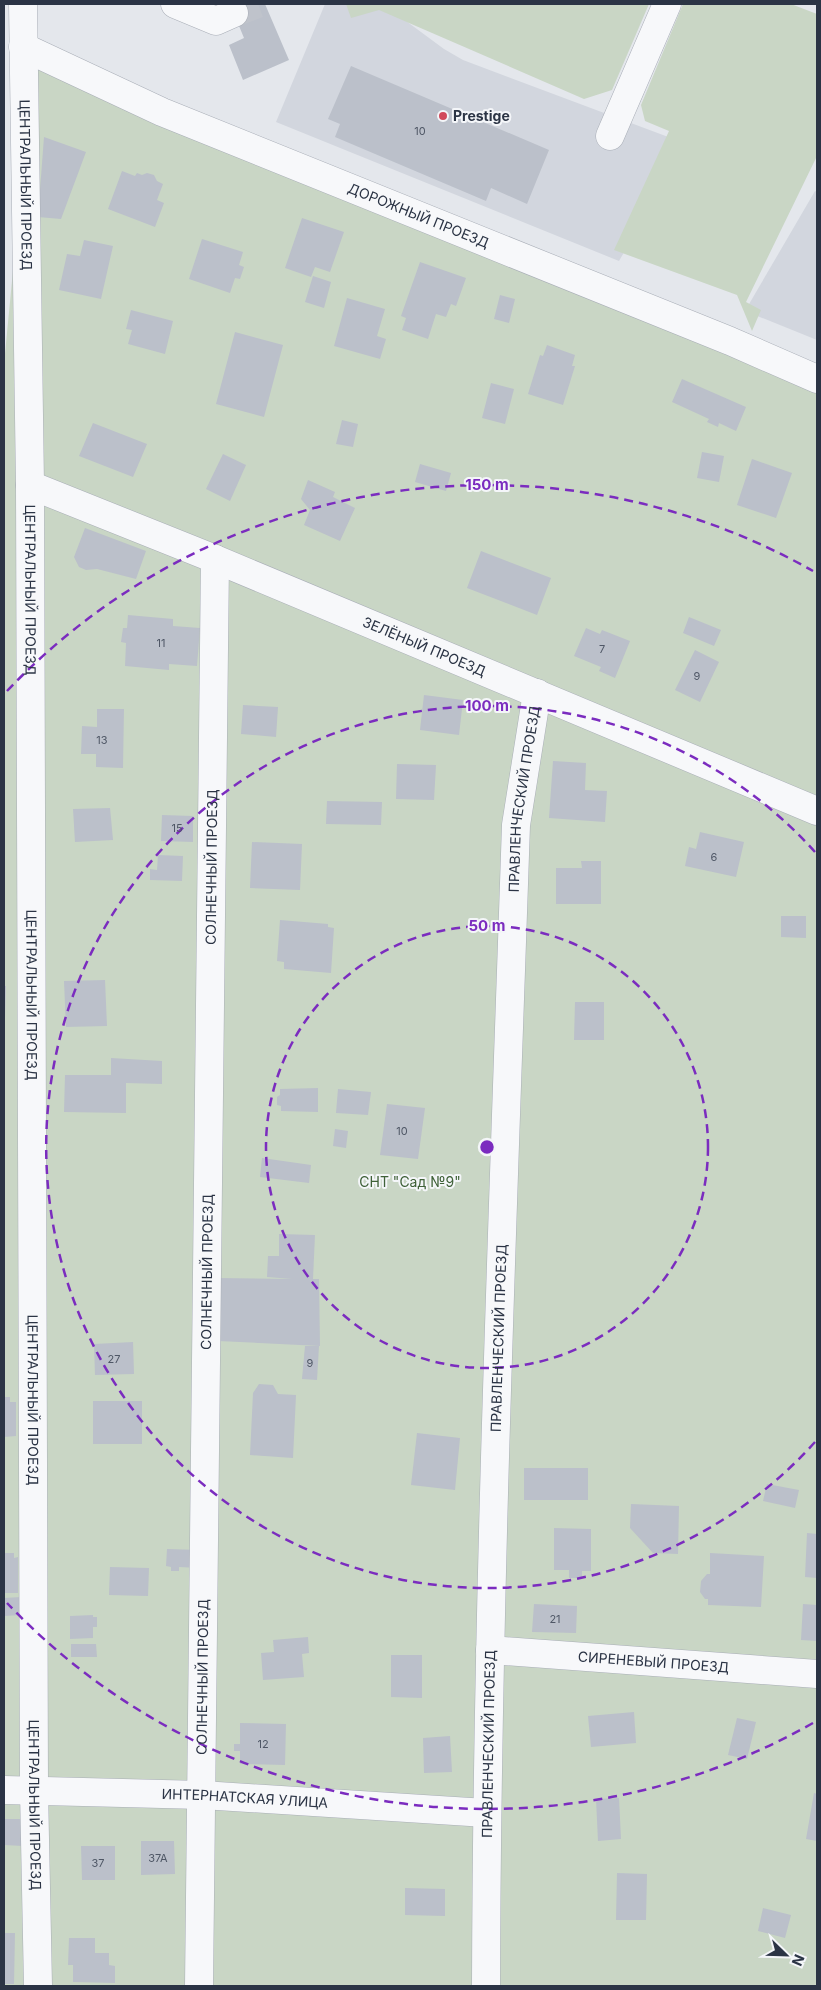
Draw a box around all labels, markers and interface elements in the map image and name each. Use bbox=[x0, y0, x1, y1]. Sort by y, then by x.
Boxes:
street label: ЦЕНТРАЛЬНЫЙ ПРОЕЗД bbox=[16, 99, 36, 271]
place label: Prestige bbox=[453, 107, 510, 124]
marker: Prestige bbox=[437, 110, 449, 122]
house number: 10 bbox=[414, 124, 426, 138]
street label: ДОРОЖНЫЙ ПРОЕЗД bbox=[346, 179, 492, 251]
text: 150 m bbox=[465, 475, 509, 494]
street label: ЦЕНТРАЛЬНЫЙ ПРОЕЗД bbox=[22, 504, 40, 675]
street label: ЗЕЛЁНЫЙ ПРОЕЗД bbox=[360, 613, 488, 679]
house number: 11 bbox=[157, 636, 165, 650]
house number: 7 bbox=[599, 642, 605, 656]
house number: 9 bbox=[694, 669, 701, 683]
text: 100 m bbox=[465, 696, 509, 715]
street label: ПРАВЛЕНЧЕСКИЙ ПРОЕЗД bbox=[505, 704, 543, 893]
house number: 13 bbox=[96, 733, 108, 747]
street label: СОЛНЕЧНЫЙ ПРОЕЗД bbox=[202, 789, 220, 945]
house number: 15 bbox=[171, 821, 183, 835]
house number: 6 bbox=[711, 850, 718, 864]
street label: ЦЕНТРАЛЬНЫЙ ПРОЕЗД bbox=[23, 909, 42, 1080]
text: 50 m bbox=[469, 916, 505, 935]
house number: 10 bbox=[396, 1124, 408, 1138]
centre of rings bbox=[478, 1138, 496, 1156]
park label: СНТ "Сад №9" bbox=[359, 1173, 461, 1190]
street label: СОЛНЕЧНЫЙ ПРОЕЗД bbox=[197, 1194, 216, 1350]
street label: ПРАВЛЕНЧЕСКИЙ ПРОЕЗД bbox=[487, 1244, 510, 1432]
street label: ЦЕНТРАЛЬНЫЙ ПРОЕЗД bbox=[25, 1314, 43, 1485]
house number: 27 bbox=[108, 1352, 120, 1366]
house number: 9 bbox=[307, 1356, 314, 1370]
street label: СОЛНЕЧНЫЙ ПРОЕЗД bbox=[193, 1599, 211, 1755]
house number: 21 bbox=[549, 1612, 561, 1626]
street label: СИРЕНЕВЫЙ ПРОЕЗД bbox=[577, 1647, 730, 1676]
street label: ПРАВЛЕНЧЕСКИЙ ПРОЕЗД bbox=[478, 1650, 498, 1838]
street label: ЦЕНТРАЛЬНЫЙ ПРОЕЗД bbox=[26, 1719, 45, 1891]
house number: 12 bbox=[257, 1737, 269, 1751]
street label: ИНТЕРНАТСКАЯ УЛИЦА bbox=[161, 1785, 329, 1811]
house number: 37А bbox=[148, 1851, 168, 1865]
house number: 37 bbox=[91, 1856, 105, 1870]
north arrow bbox=[761, 1930, 811, 1980]
text: N bbox=[789, 1952, 808, 1969]

